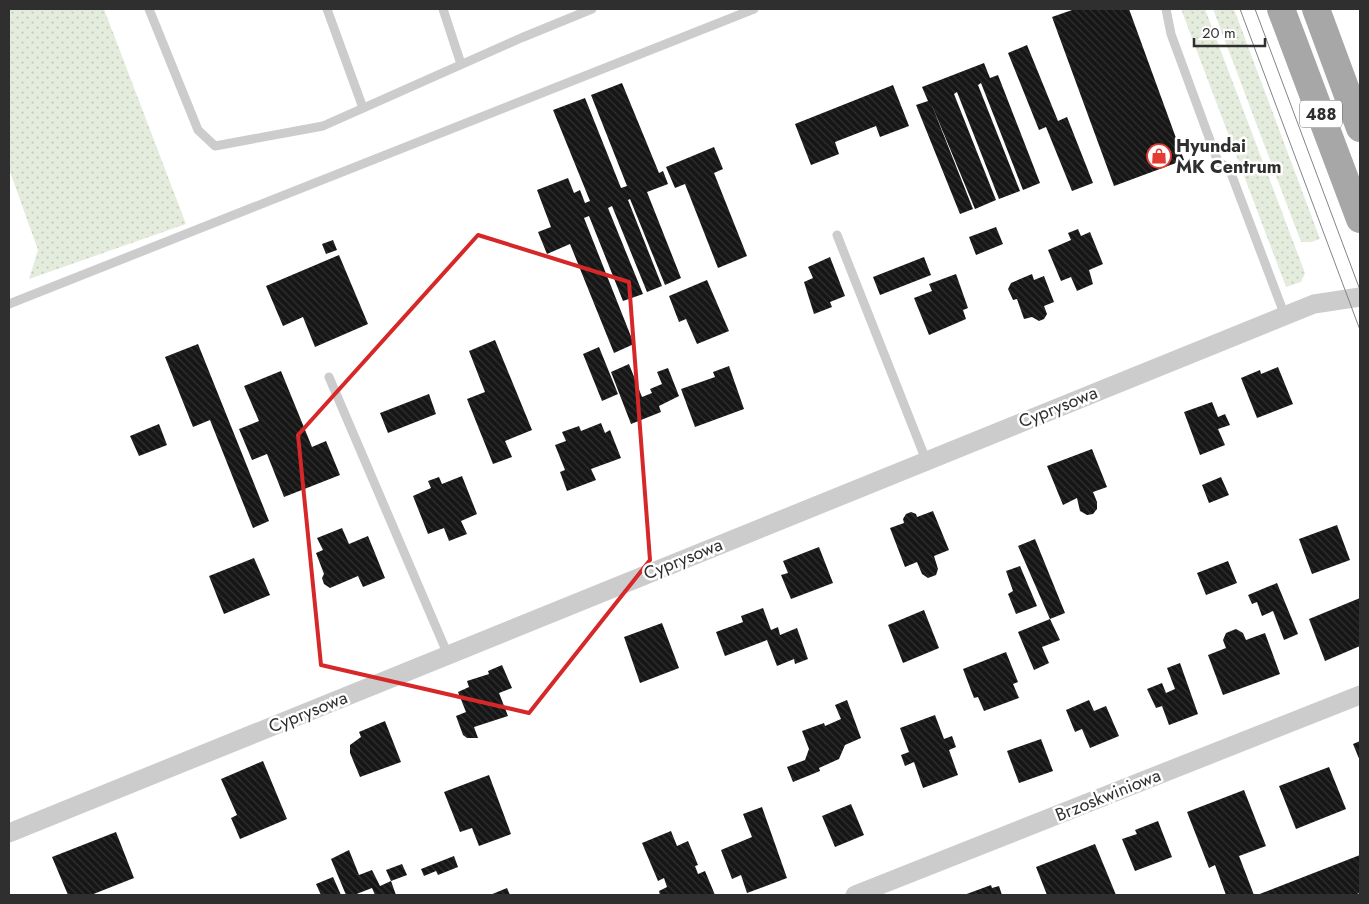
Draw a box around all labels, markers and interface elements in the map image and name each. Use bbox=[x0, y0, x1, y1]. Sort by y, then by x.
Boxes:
scale bar bbox=[1194, 15, 1265, 47]
text: 20 m bbox=[1202, 22, 1236, 44]
road number: 488 bbox=[1300, 100, 1342, 128]
place label: Hyundai MK Centrum bbox=[1176, 133, 1282, 180]
shop icon: Hyundai MK Centrum bbox=[1146, 143, 1172, 169]
street label: Cyprysowa bbox=[1015, 379, 1101, 435]
street label: Cyprysowa bbox=[640, 531, 726, 587]
street label: Cyprysowa bbox=[265, 684, 351, 740]
street label: Brzoskwiniowa bbox=[1051, 762, 1165, 828]

